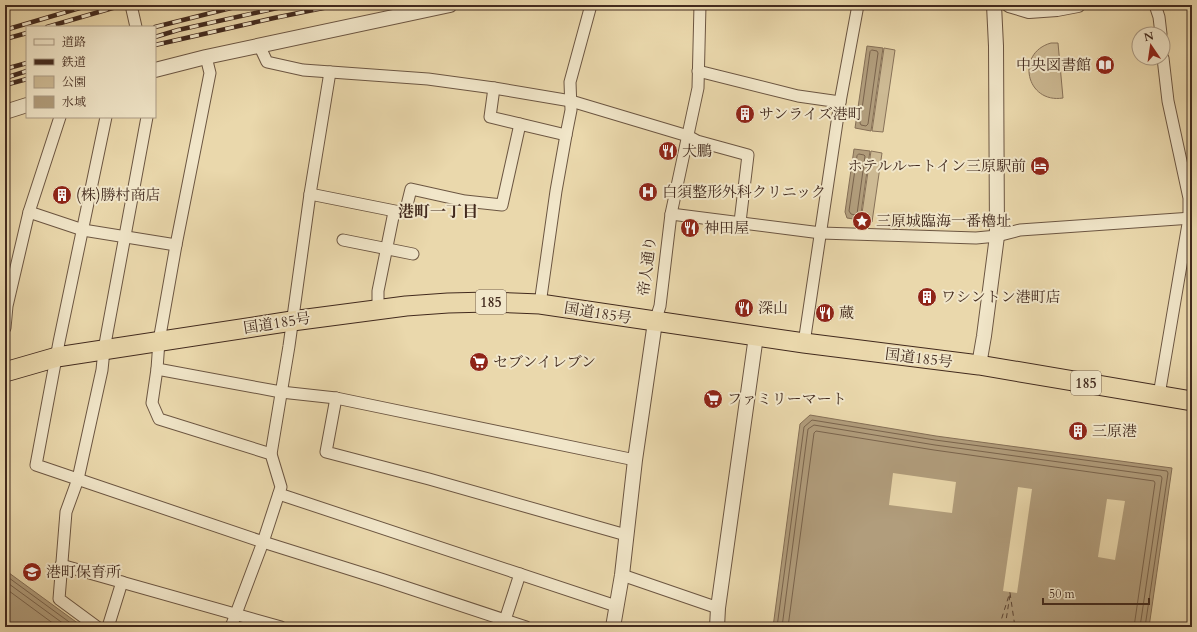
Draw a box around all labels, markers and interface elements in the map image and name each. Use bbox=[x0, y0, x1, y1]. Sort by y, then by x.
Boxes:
legend bbox=[26, 26, 156, 118]
north arrow bbox=[1131, 26, 1171, 66]
text: N bbox=[1143, 28, 1156, 45]
text: 道路 bbox=[62, 34, 86, 50]
text: 鉄道 bbox=[61, 54, 86, 70]
library icon: 中央図書館 bbox=[1094, 54, 1116, 76]
place label: 中央図書館 bbox=[1016, 55, 1091, 75]
text: 公園 bbox=[62, 74, 86, 90]
text: 水域 bbox=[62, 94, 86, 110]
building icon: サンライズ港町 bbox=[734, 103, 756, 125]
place label: サンライズ港町 bbox=[759, 104, 863, 124]
restaurant icon: 大鵬 bbox=[657, 140, 679, 162]
place label: 大鵬 bbox=[682, 141, 712, 161]
hotel icon: ホテルルートイン三原駅前 bbox=[1029, 155, 1051, 177]
place label: ホテルルートイン三原駅前 bbox=[848, 156, 1026, 176]
hospital icon: 白須整形外科クリニック bbox=[637, 181, 659, 203]
place label: 白須整形外科クリニック bbox=[662, 182, 826, 202]
building icon: (株)勝村商店 bbox=[51, 184, 73, 206]
place label: (株)勝村商店 bbox=[76, 185, 161, 205]
district label: 港町一丁目 bbox=[398, 201, 478, 223]
place icon: 三原城臨海一番櫓址 bbox=[851, 210, 873, 232]
place label: 三原城臨海一番櫓址 bbox=[876, 211, 1011, 231]
restaurant icon: 神田屋 bbox=[679, 217, 701, 239]
place label: 神田屋 bbox=[704, 218, 749, 238]
street label: 帝人通り bbox=[633, 235, 661, 297]
building icon: ワシントン港町店 bbox=[916, 286, 938, 308]
place label: ワシントン港町店 bbox=[941, 287, 1061, 307]
road number: 185 bbox=[476, 290, 506, 314]
restaurant icon: 深山 bbox=[733, 297, 755, 319]
street label: 国道185号 bbox=[563, 298, 633, 328]
place label: 深山 bbox=[758, 298, 788, 318]
restaurant icon: 蔵 bbox=[814, 302, 836, 324]
place label: 蔵 bbox=[839, 303, 854, 323]
street label: 国道185号 bbox=[242, 308, 312, 338]
street label: 国道185号 bbox=[884, 344, 954, 372]
supermarket icon: セブンイレブン bbox=[468, 351, 490, 373]
place label: セブンイレブン bbox=[493, 352, 596, 372]
road number: 185 bbox=[1071, 371, 1101, 395]
supermarket icon: ファミリーマート bbox=[702, 388, 724, 410]
place label: ファミリーマート bbox=[727, 389, 847, 409]
building icon: 三原港 bbox=[1067, 420, 1089, 442]
place label: 三原港 bbox=[1092, 421, 1137, 441]
school or university icon: 港町保育所 bbox=[21, 561, 43, 583]
place label: 港町保育所 bbox=[46, 562, 121, 582]
scale bar bbox=[1043, 580, 1149, 606]
text: 50 m bbox=[1049, 586, 1076, 602]

